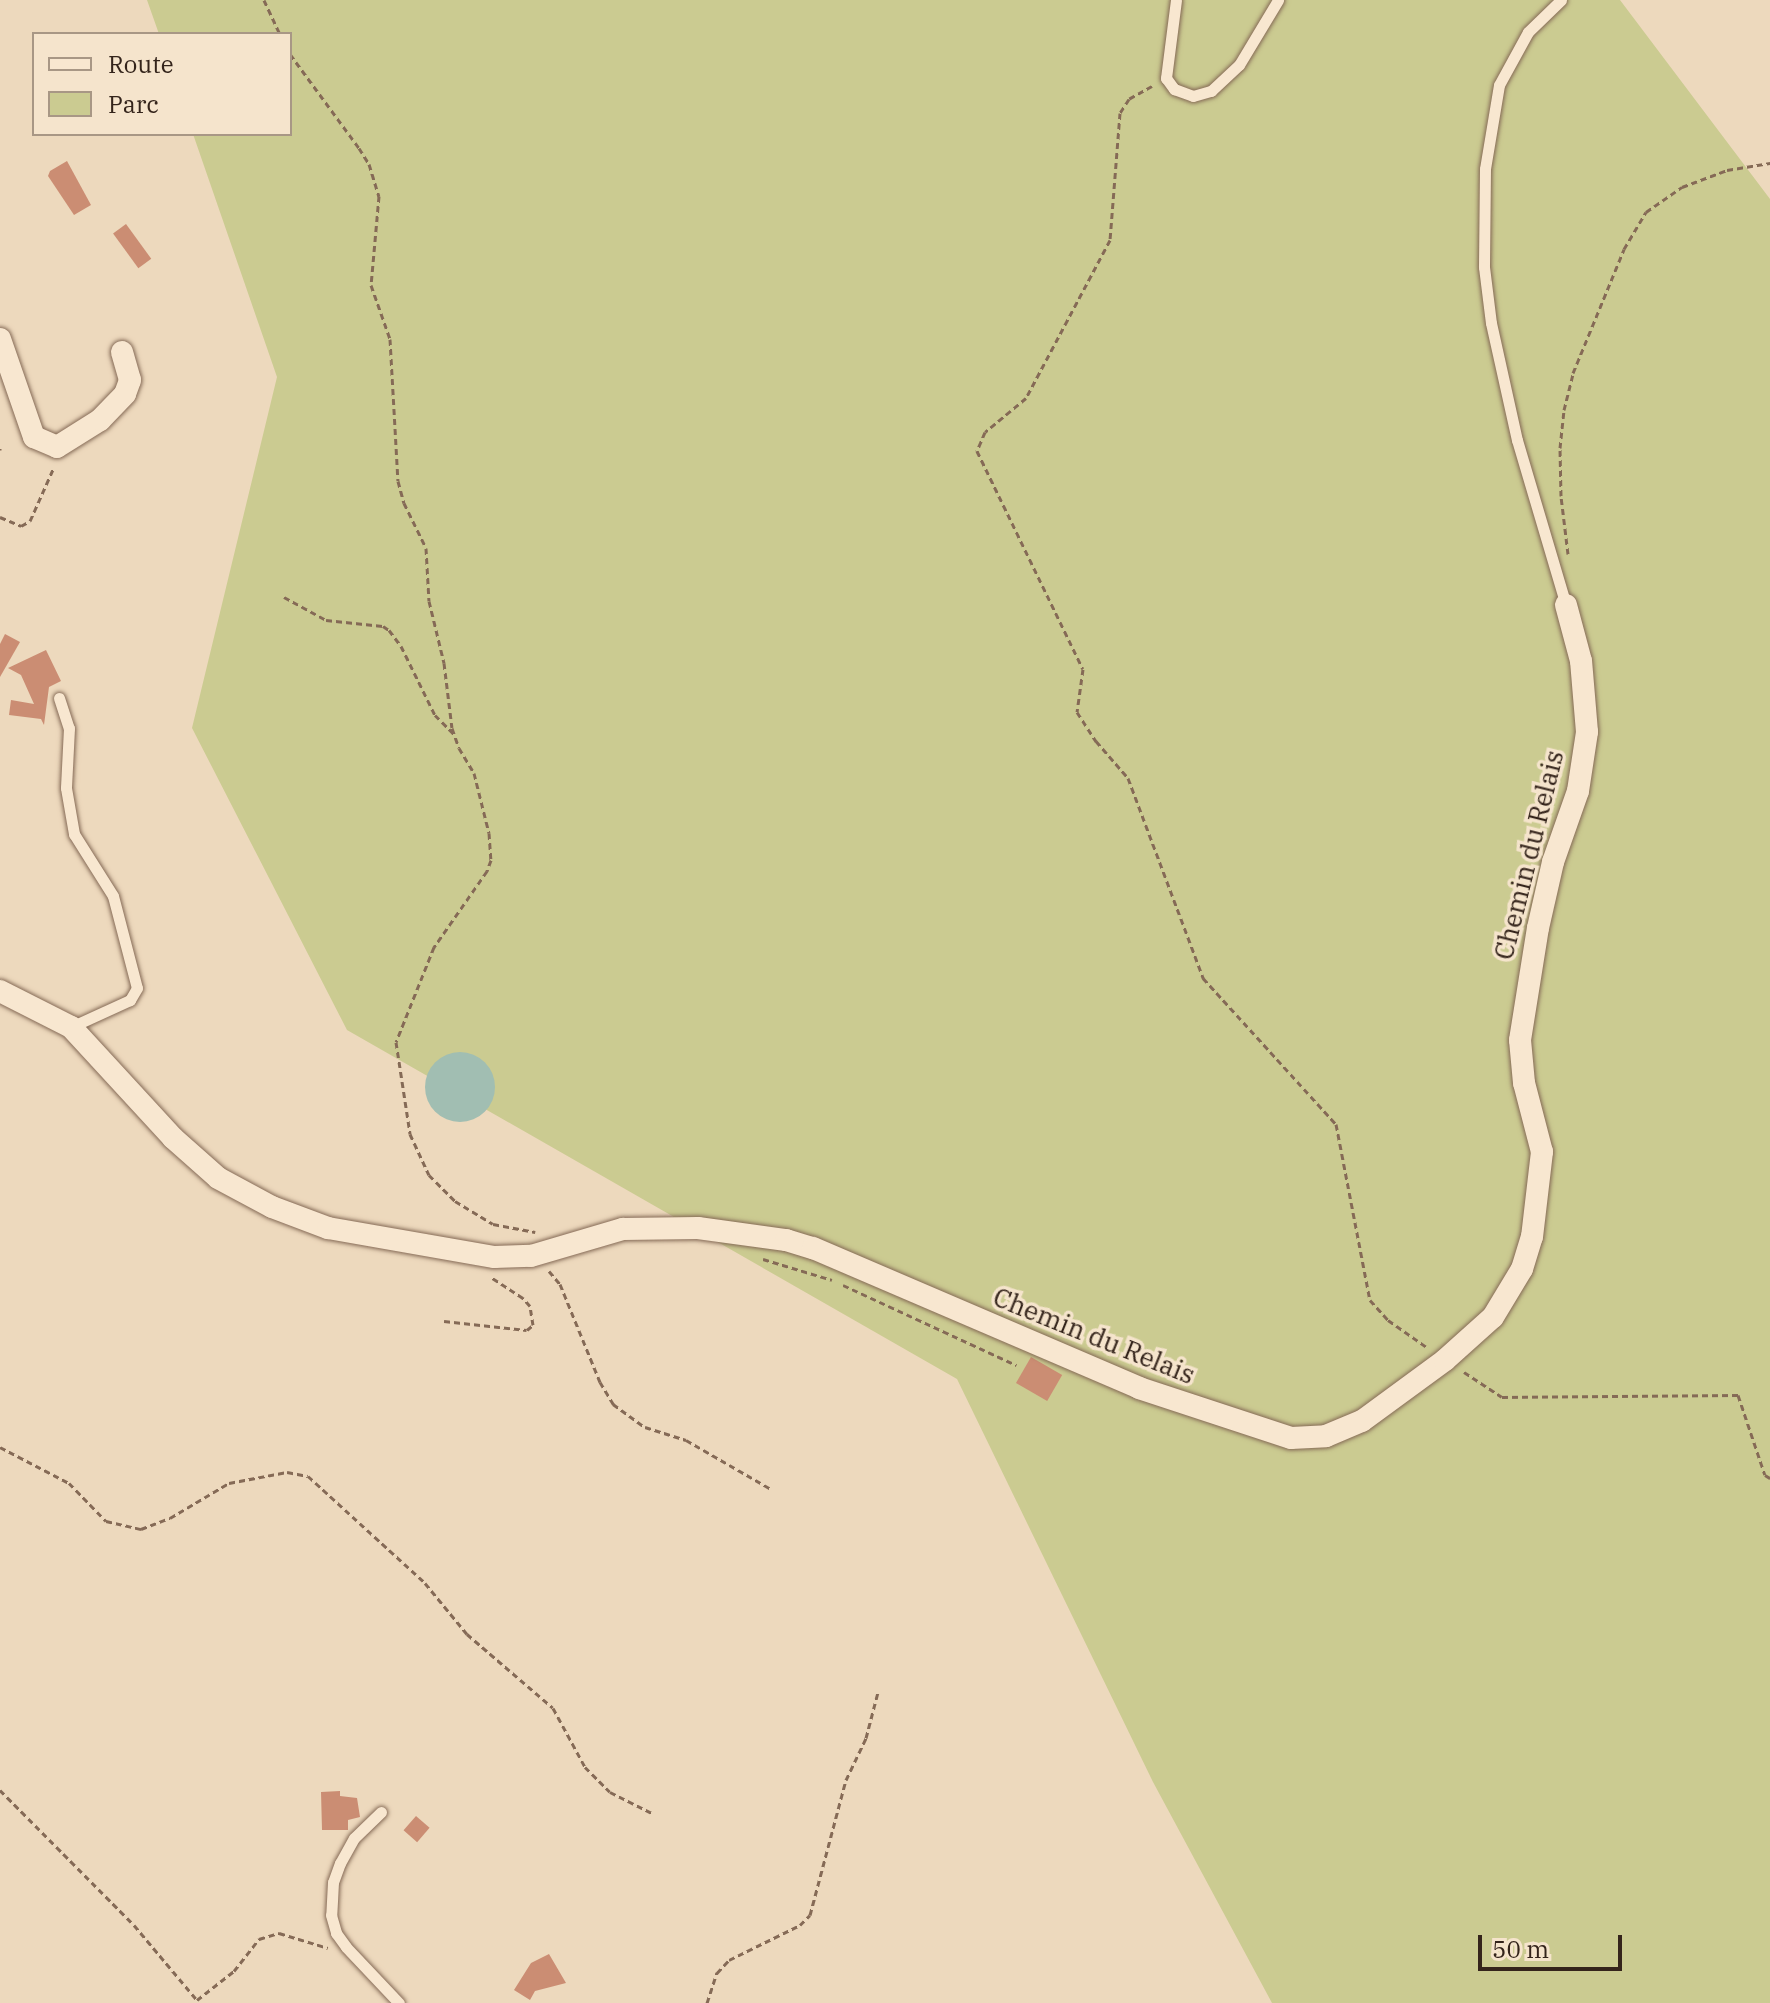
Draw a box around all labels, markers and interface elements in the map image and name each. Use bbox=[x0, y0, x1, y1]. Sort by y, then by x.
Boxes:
legend bbox=[32, 32, 292, 136]
text: Route bbox=[108, 48, 174, 80]
text: Parc bbox=[108, 88, 159, 120]
street label: Chemin du Relais bbox=[1488, 747, 1570, 963]
street label: Chemin du Relais bbox=[989, 1281, 1199, 1391]
scale bar bbox=[1482, 1919, 1626, 1969]
text: 50 m bbox=[1492, 1933, 1549, 1965]

